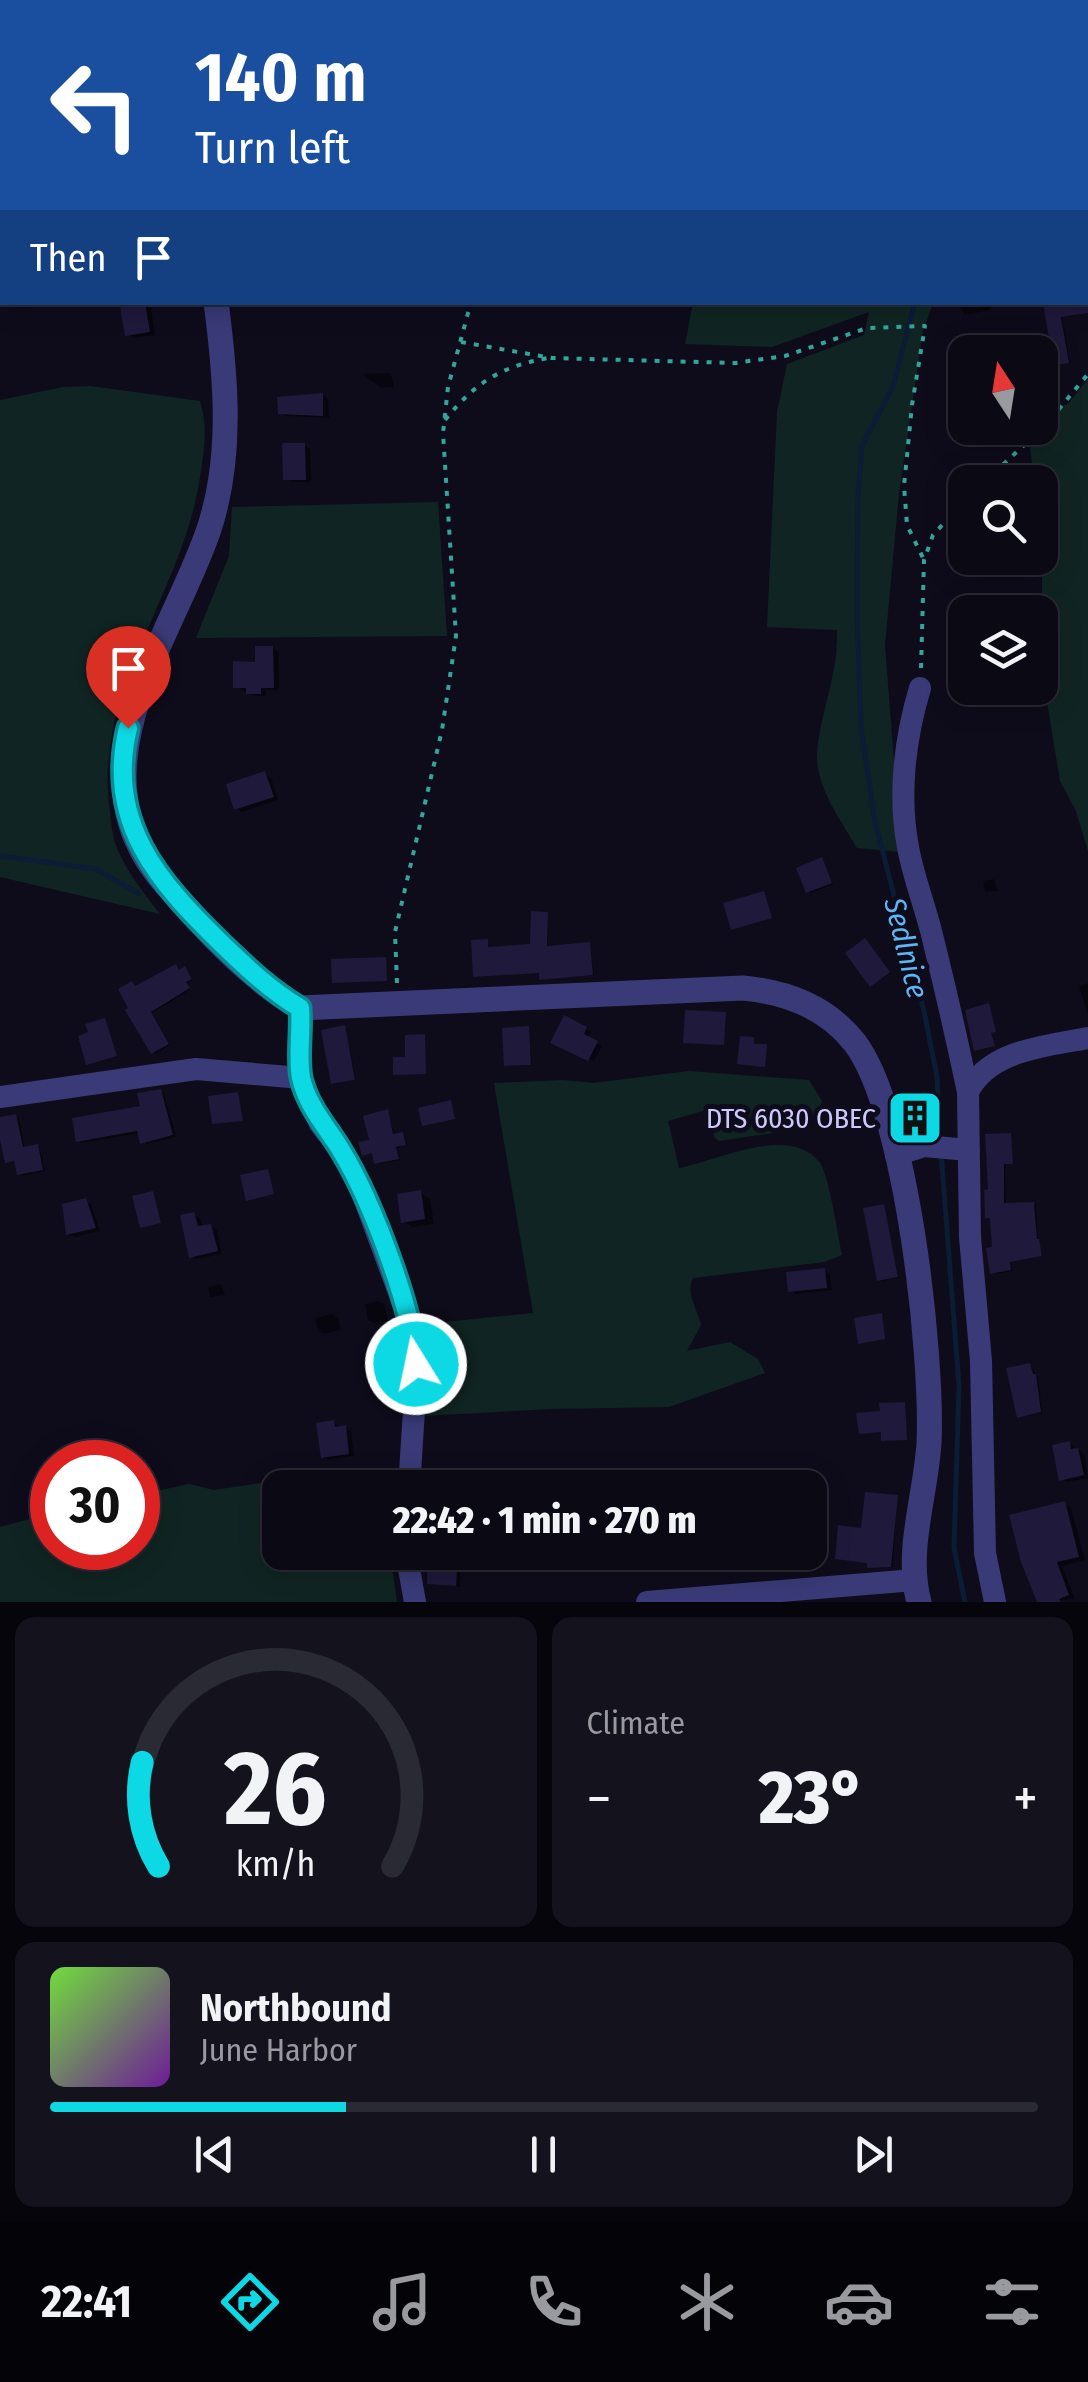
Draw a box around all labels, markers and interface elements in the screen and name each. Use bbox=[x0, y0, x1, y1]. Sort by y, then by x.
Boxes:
text: 140 m bbox=[195, 36, 367, 120]
icon: left bbox=[30, 40, 160, 170]
text: Turn left bbox=[195, 121, 350, 175]
icon: arrive bbox=[126, 230, 181, 285]
text: Then bbox=[30, 235, 106, 281]
north arrow bbox=[948, 335, 1058, 445]
map controls bbox=[948, 335, 1058, 705]
button: search bbox=[948, 465, 1058, 575]
button: layers bbox=[948, 595, 1058, 705]
pin bbox=[86, 626, 171, 729]
icon: arrive bbox=[101, 641, 156, 696]
water label: Sedlnice bbox=[876, 893, 936, 1002]
building icon: DTS 6030 OBEC bbox=[885, 1088, 945, 1148]
place label: DTS 6030 OBEC bbox=[706, 1102, 876, 1135]
position arrow bbox=[364, 1312, 468, 1416]
speed limit sign: 30 bbox=[30, 1440, 160, 1570]
text: 22:42 · 1 min · 270 m bbox=[393, 1497, 696, 1543]
text: Climate bbox=[587, 1704, 685, 1742]
text: 26 bbox=[223, 1727, 327, 1852]
text: 23° bbox=[759, 1753, 865, 1843]
text: − bbox=[587, 1766, 611, 1832]
text: + bbox=[1013, 1766, 1038, 1832]
text: km/h bbox=[236, 1843, 316, 1885]
text: Northbound bbox=[200, 1985, 392, 2031]
text: June Harbor bbox=[200, 2031, 357, 2069]
icon: previous bbox=[187, 2127, 242, 2182]
icon: pause bbox=[516, 2127, 571, 2182]
icon: next bbox=[846, 2127, 901, 2182]
icon: directions bbox=[215, 2267, 285, 2337]
icon: music bbox=[367, 2267, 437, 2337]
icon: phone bbox=[519, 2267, 589, 2337]
icon: climate bbox=[672, 2267, 742, 2337]
icon: car bbox=[824, 2267, 894, 2337]
icon: filters bbox=[977, 2267, 1047, 2337]
text: 22:41 bbox=[41, 2275, 132, 2329]

